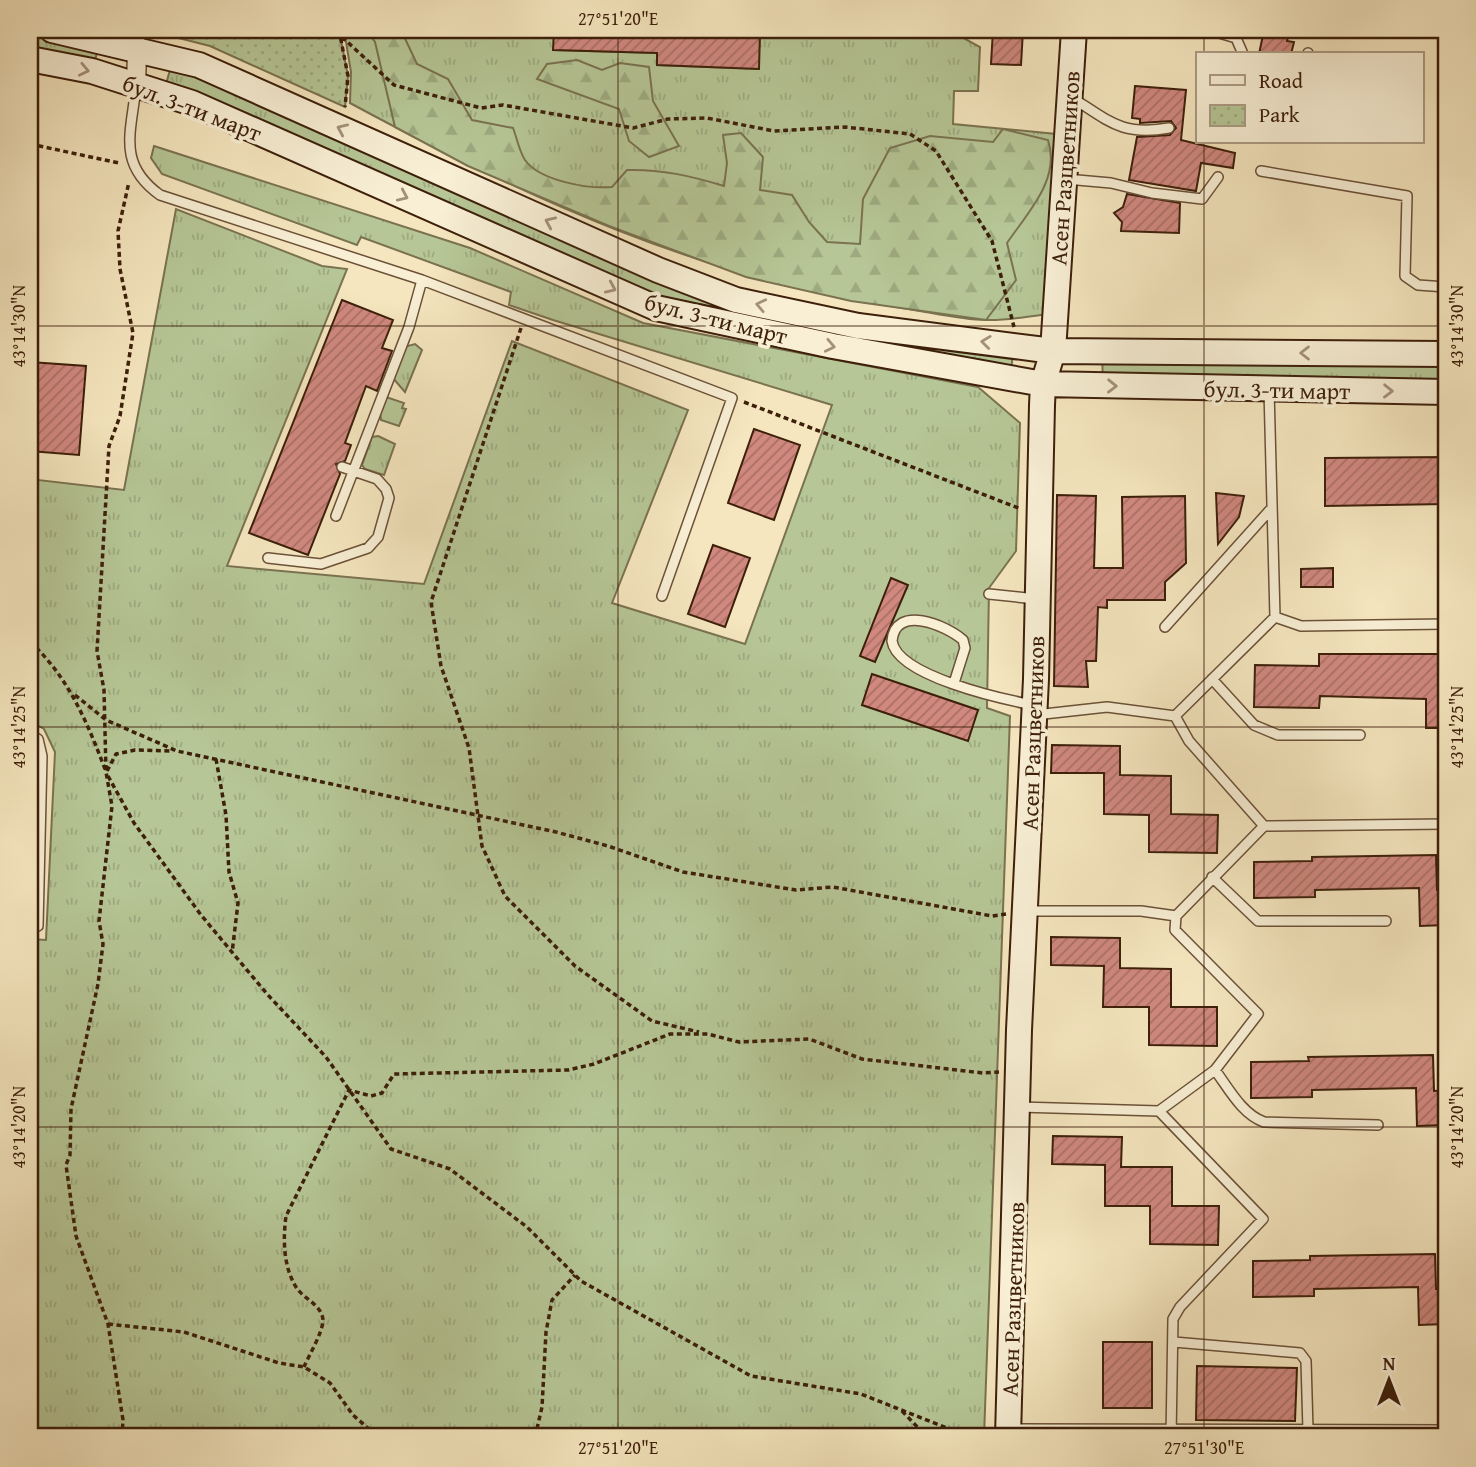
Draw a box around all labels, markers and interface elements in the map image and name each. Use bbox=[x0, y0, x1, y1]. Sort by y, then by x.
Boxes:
text: 27°51'20"E bbox=[578, 5, 658, 32]
legend bbox=[1196, 52, 1424, 144]
one-way arrow bbox=[78, 62, 90, 76]
text: Road bbox=[1259, 65, 1304, 96]
street label: бул. 3-ти март bbox=[118, 66, 266, 149]
street label: Асен Разцветников bbox=[1041, 70, 1088, 266]
text: Park bbox=[1259, 99, 1300, 130]
one-way arrow bbox=[337, 123, 349, 137]
one-way arrow bbox=[396, 188, 408, 202]
one-way arrow bbox=[545, 216, 557, 230]
one-way arrow bbox=[604, 280, 616, 294]
text: 43°14'30"N bbox=[5, 284, 32, 367]
text: 43°14'30"N bbox=[1443, 284, 1470, 367]
street label: бул. 3-ти март bbox=[641, 285, 791, 352]
one-way arrow bbox=[755, 299, 767, 314]
one-way arrow bbox=[980, 334, 991, 349]
one-way arrow bbox=[824, 337, 836, 352]
one-way arrow bbox=[1299, 345, 1310, 360]
street label: бул. 3-ти март bbox=[1203, 372, 1351, 407]
one-way arrow bbox=[1107, 378, 1117, 394]
one-way arrow bbox=[1383, 383, 1394, 399]
street label: Асен Разцветников bbox=[1013, 635, 1052, 831]
text: 43°14'25"N bbox=[5, 685, 32, 768]
text: 43°14'25"N bbox=[1443, 685, 1470, 768]
text: 43°14'20"N bbox=[5, 1085, 32, 1168]
text: 43°14'20"N bbox=[1443, 1085, 1470, 1168]
street label: Асен Разцветников bbox=[993, 1201, 1032, 1397]
north arrow bbox=[1354, 1344, 1424, 1414]
text: N bbox=[1383, 1349, 1396, 1377]
text: 27°51'20"E bbox=[578, 1434, 658, 1461]
text: 27°51'30"E bbox=[1164, 1434, 1244, 1461]

